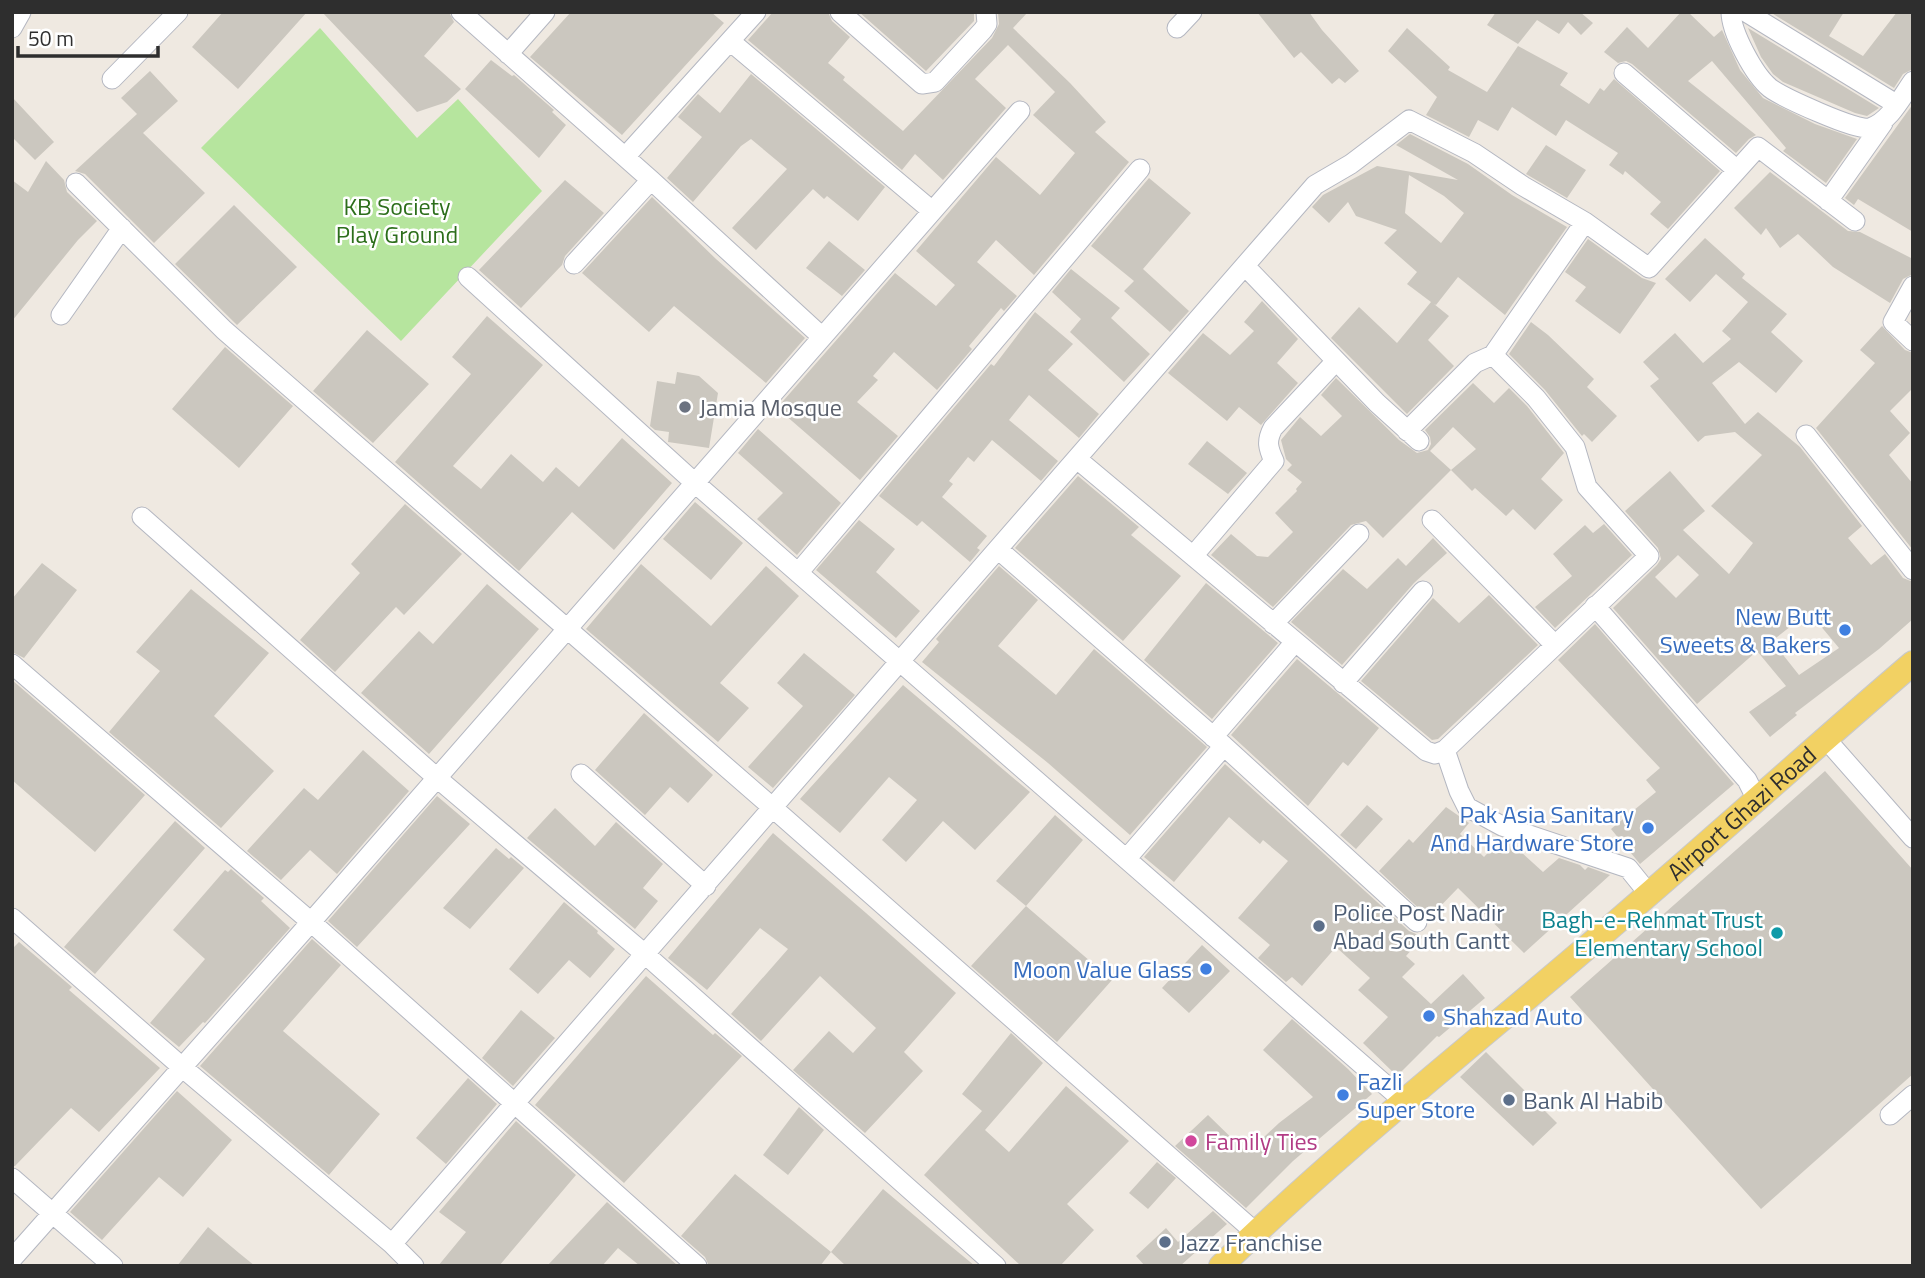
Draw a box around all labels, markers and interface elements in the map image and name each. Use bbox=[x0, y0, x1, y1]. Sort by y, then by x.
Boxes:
scale bar bbox=[18, 14, 158, 58]
text: 50 m bbox=[28, 22, 74, 54]
park label: KB Society Play Ground bbox=[336, 188, 458, 252]
place label: Jamia Mosque bbox=[699, 389, 842, 425]
marker: Jamia Mosque bbox=[677, 399, 693, 415]
place label: New Butt Sweets & Bakers bbox=[1660, 598, 1832, 662]
marker: New Butt Sweets & Bakers bbox=[1837, 622, 1853, 638]
street label: Airport Ghazi Road bbox=[1659, 737, 1824, 889]
place label: Pak Asia Sanitary And Hardware Store bbox=[1430, 796, 1634, 860]
marker: Pak Asia Sanitary And Hardware Store bbox=[1640, 820, 1656, 836]
place label: Police Post Nadir Abad South Cantt bbox=[1333, 894, 1510, 958]
place label: Bagh-e-Rehmat Trust Elementary School bbox=[1541, 901, 1764, 965]
marker: Police Post Nadir Abad South Cantt bbox=[1311, 918, 1327, 934]
marker: Bagh-e-Rehmat Trust Elementary School bbox=[1769, 925, 1785, 941]
place label: Moon Value Glass bbox=[1013, 951, 1192, 987]
marker: Moon Value Glass bbox=[1198, 961, 1214, 977]
place label: Shahzad Auto bbox=[1443, 998, 1583, 1034]
marker: Shahzad Auto bbox=[1421, 1008, 1437, 1024]
place label: Fazli Super Store bbox=[1357, 1063, 1475, 1127]
place label: Bank Al Habib bbox=[1523, 1082, 1663, 1118]
marker: Fazli Super Store bbox=[1335, 1087, 1351, 1103]
marker: Bank Al Habib bbox=[1501, 1092, 1517, 1108]
place label: Family Ties bbox=[1205, 1123, 1318, 1159]
marker: Family Ties bbox=[1183, 1133, 1199, 1149]
place label: Jazz Franchise bbox=[1179, 1224, 1322, 1260]
marker: Jazz Franchise bbox=[1157, 1234, 1173, 1250]

